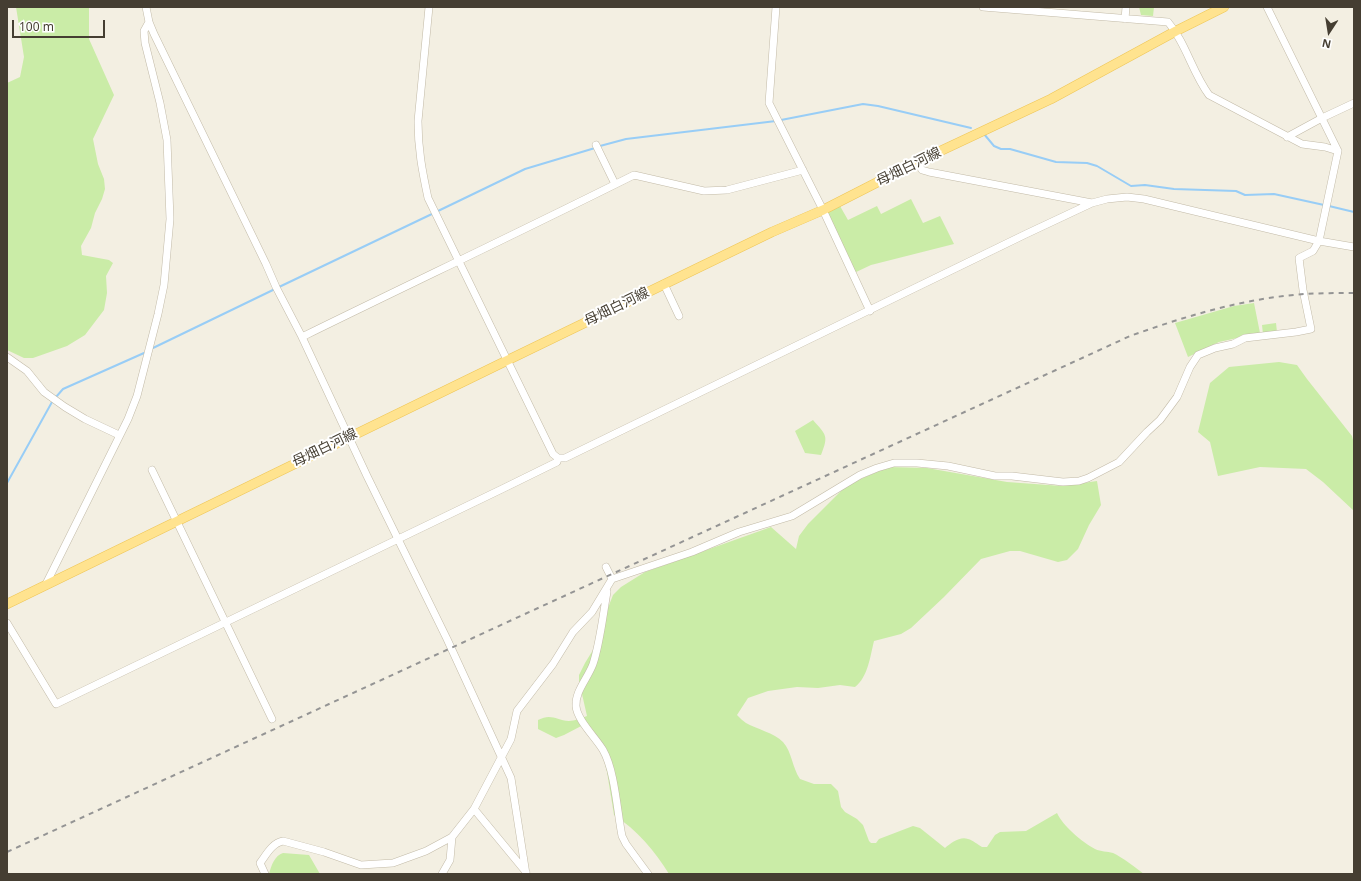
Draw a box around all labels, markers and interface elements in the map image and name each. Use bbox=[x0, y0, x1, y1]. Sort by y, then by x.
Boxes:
scale bar bbox=[14, 12, 107, 38]
north arrow bbox=[1309, 12, 1349, 52]
text: 100 m bbox=[19, 18, 54, 35]
text: N bbox=[1320, 36, 1332, 52]
street label: 母畑白河線 bbox=[874, 144, 944, 190]
street label: 母畑白河線 bbox=[582, 284, 652, 330]
street label: 母畑白河線 bbox=[290, 425, 360, 471]

